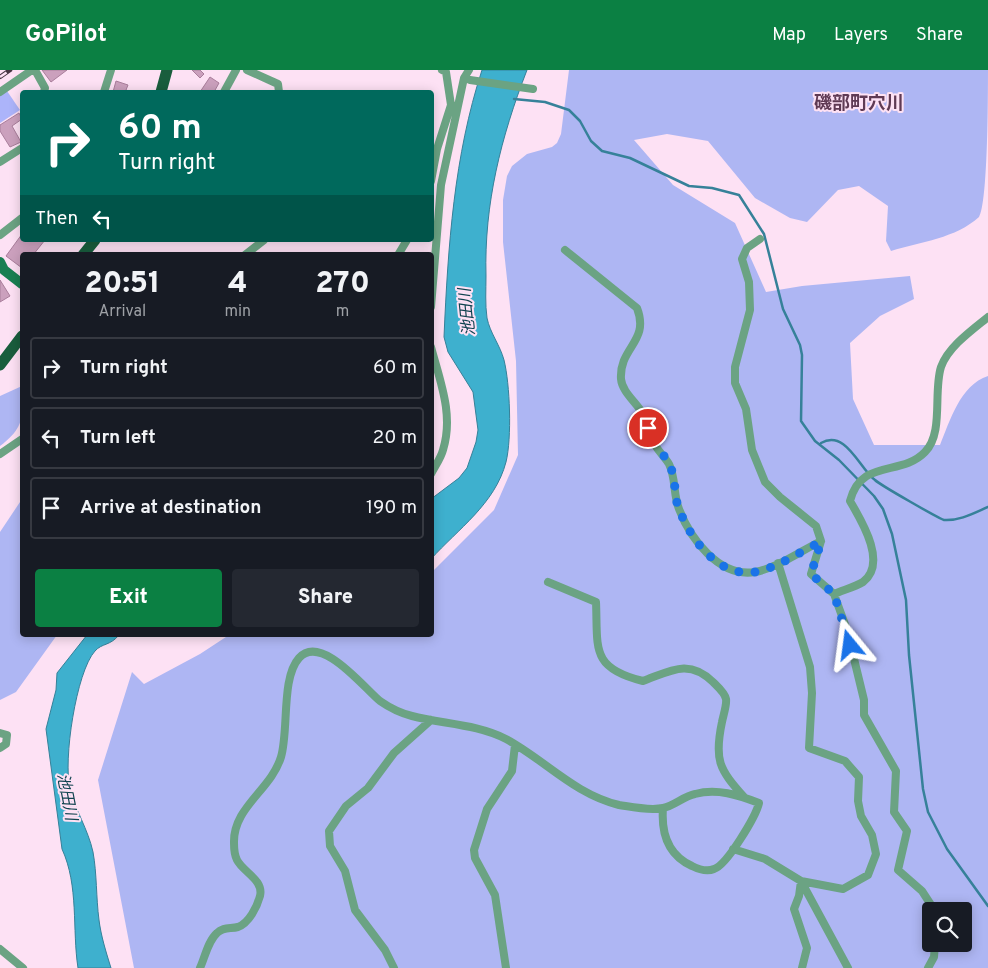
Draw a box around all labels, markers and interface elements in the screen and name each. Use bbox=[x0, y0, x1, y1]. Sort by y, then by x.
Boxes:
text: GoPilot bbox=[25, 20, 107, 50]
text: Map bbox=[772, 24, 806, 47]
text: Layers bbox=[834, 24, 888, 47]
text: Share bbox=[916, 24, 963, 47]
district label: 磯部町穴川 bbox=[814, 93, 904, 116]
text: 60 m bbox=[118, 107, 202, 151]
icon: right bbox=[35, 110, 100, 175]
text: Turn right bbox=[118, 150, 215, 177]
icon: left bbox=[88, 205, 116, 233]
text: Then bbox=[35, 207, 78, 231]
text: 20:51 bbox=[84, 266, 160, 303]
text: 4 bbox=[228, 266, 248, 303]
text: 270 bbox=[315, 266, 370, 303]
water label: 池田川 bbox=[455, 285, 480, 337]
text: Arrival bbox=[98, 302, 146, 322]
text: min bbox=[225, 302, 251, 322]
text: m bbox=[336, 302, 349, 322]
icon: right bbox=[37, 354, 65, 382]
text: Turn right bbox=[80, 356, 168, 380]
text: 60 m bbox=[373, 356, 417, 380]
pin bbox=[627, 407, 669, 449]
icon: arrive bbox=[634, 414, 662, 442]
icon: left bbox=[37, 424, 65, 452]
text: Turn left bbox=[80, 426, 156, 450]
text: 20 m bbox=[373, 426, 417, 450]
icon: arrive bbox=[37, 494, 65, 522]
text: Arrive at destination bbox=[80, 496, 261, 520]
text: 190 m bbox=[366, 496, 417, 520]
button: Exit bbox=[35, 569, 222, 627]
button: Share bbox=[232, 569, 419, 627]
position arrow bbox=[823, 618, 875, 670]
water label: 池田川 bbox=[52, 772, 81, 824]
map controls bbox=[922, 902, 972, 952]
button: search bbox=[922, 902, 972, 952]

